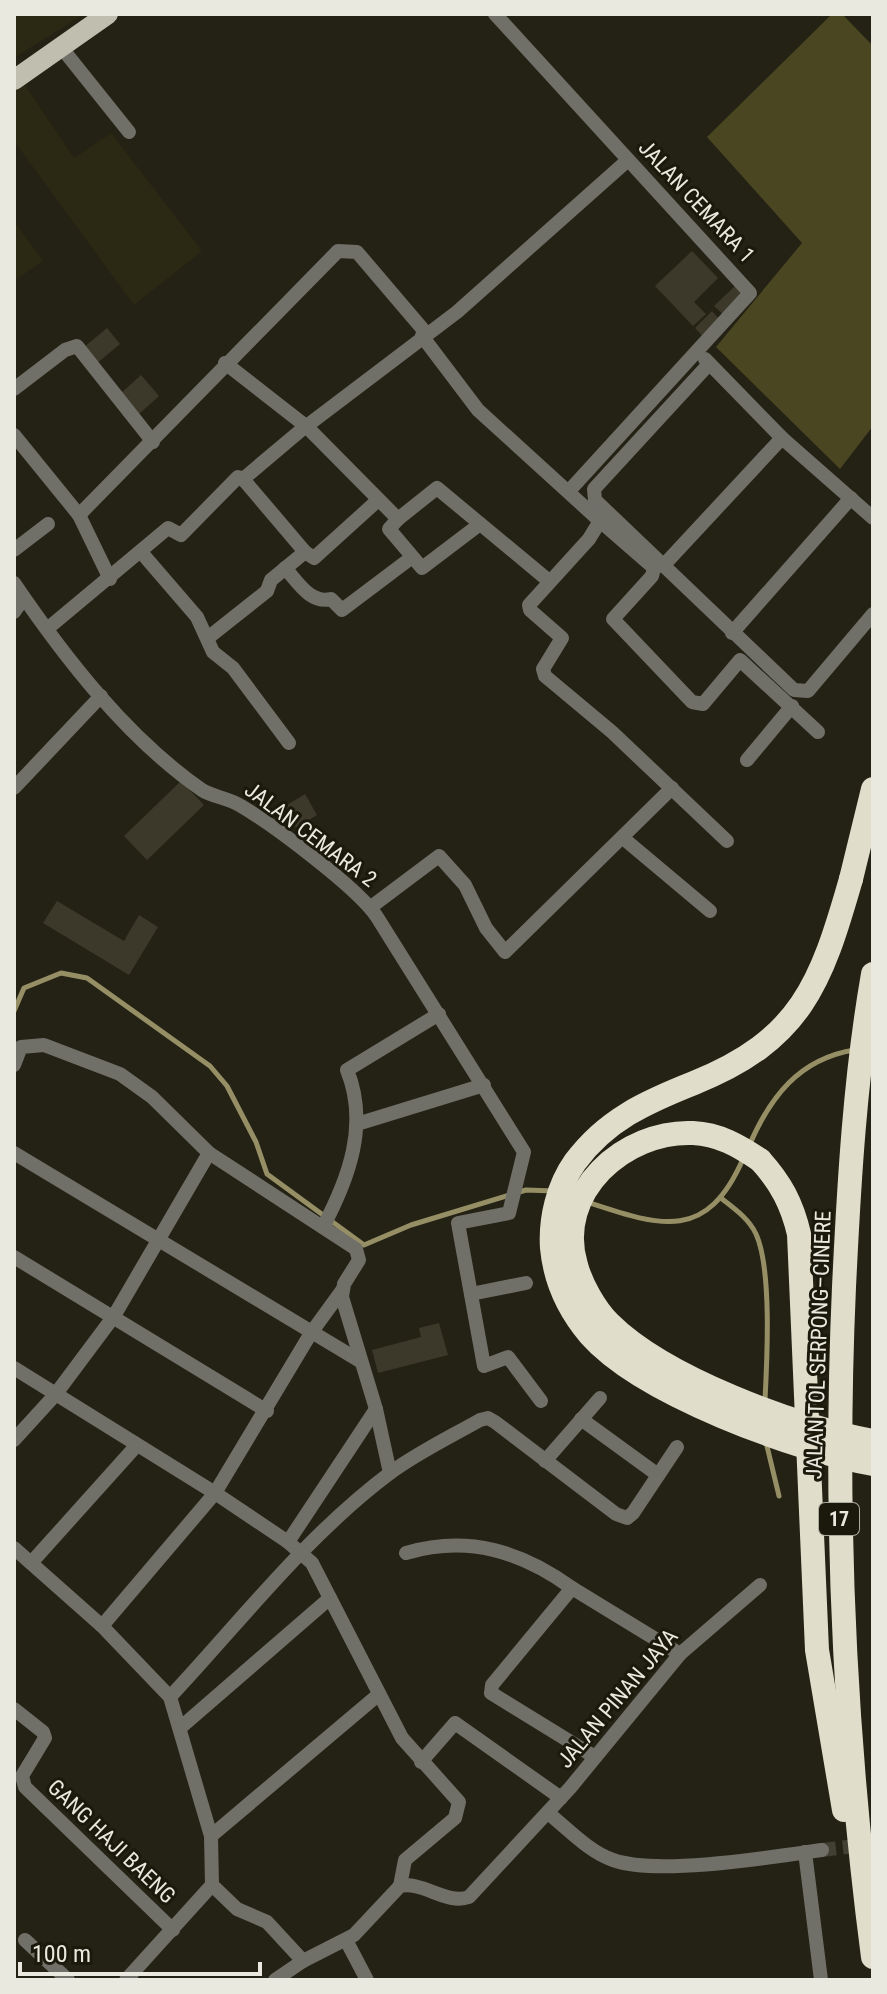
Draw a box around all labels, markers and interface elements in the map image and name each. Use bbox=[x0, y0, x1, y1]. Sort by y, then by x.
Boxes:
street label: JALAN CEMARA 1 bbox=[634, 135, 760, 268]
street label: JALAN CEMARA 2 bbox=[240, 777, 381, 892]
street label: JALAN TOL SERPONG–CINERE bbox=[801, 1210, 836, 1480]
road number: 17 bbox=[819, 1503, 859, 1535]
street label: JALAN PINAN JAYA bbox=[552, 1624, 683, 1773]
street label: GANG HAJI BAENG bbox=[43, 1774, 181, 1908]
scale bar bbox=[20, 1926, 260, 1976]
text: 100 m bbox=[32, 1940, 91, 1968]

